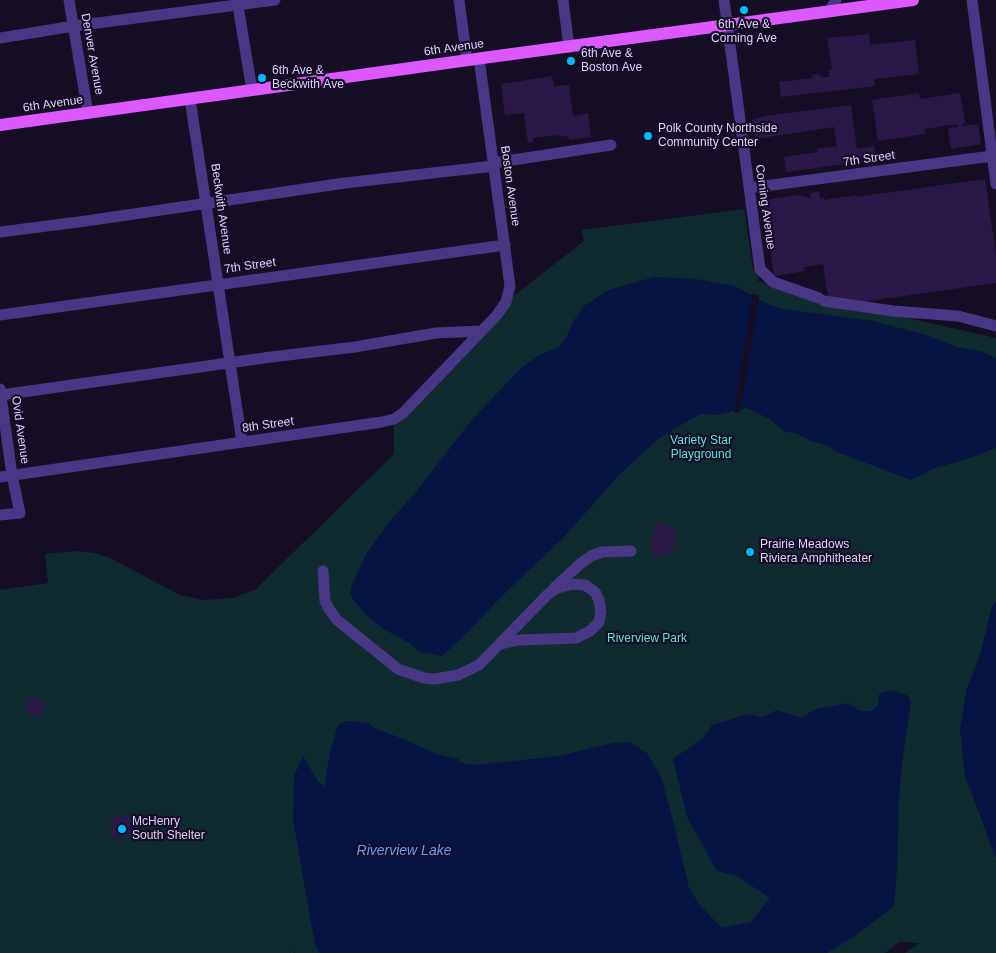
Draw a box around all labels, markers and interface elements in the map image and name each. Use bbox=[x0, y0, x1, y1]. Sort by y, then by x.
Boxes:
marker: 6th Ave & Corning Ave bbox=[738, 4, 750, 16]
street label: Denver Avenue bbox=[78, 12, 106, 96]
place label: 6th Ave & Corning Ave bbox=[711, 18, 777, 46]
street label: 6th Avenue bbox=[423, 37, 485, 59]
place label: 6th Ave & Boston Ave bbox=[581, 47, 642, 75]
marker: 6th Ave & Boston Ave bbox=[565, 55, 577, 67]
place label: 6th Ave & Beckwith Ave bbox=[272, 64, 344, 92]
marker: 6th Ave & Beckwith Ave bbox=[256, 72, 268, 84]
street label: 6th Avenue bbox=[22, 93, 84, 115]
place label: Polk County Northside Community Center bbox=[658, 122, 777, 150]
marker: Polk County Northside Community Center bbox=[642, 130, 654, 142]
street label: Boston Avenue bbox=[497, 145, 523, 227]
street label: 7th Street bbox=[842, 148, 896, 170]
street label: Beckwith Avenue bbox=[207, 163, 235, 255]
street label: Corning Avenue bbox=[752, 163, 778, 251]
street label: 7th Street bbox=[223, 255, 277, 277]
street label: Ovid Avenue bbox=[8, 395, 32, 465]
street label: 8th Street bbox=[241, 414, 295, 436]
park label: Variety Star Playground bbox=[670, 434, 732, 462]
place label: Prairie Meadows Riviera Amphitheater bbox=[760, 538, 872, 566]
marker: Prairie Meadows Riviera Amphitheater bbox=[744, 546, 756, 558]
park label: Riverview Park bbox=[607, 632, 687, 646]
place label: McHenry South Shelter bbox=[132, 815, 205, 843]
marker: McHenry South Shelter bbox=[116, 823, 128, 835]
water label: Riverview Lake bbox=[357, 843, 451, 859]

